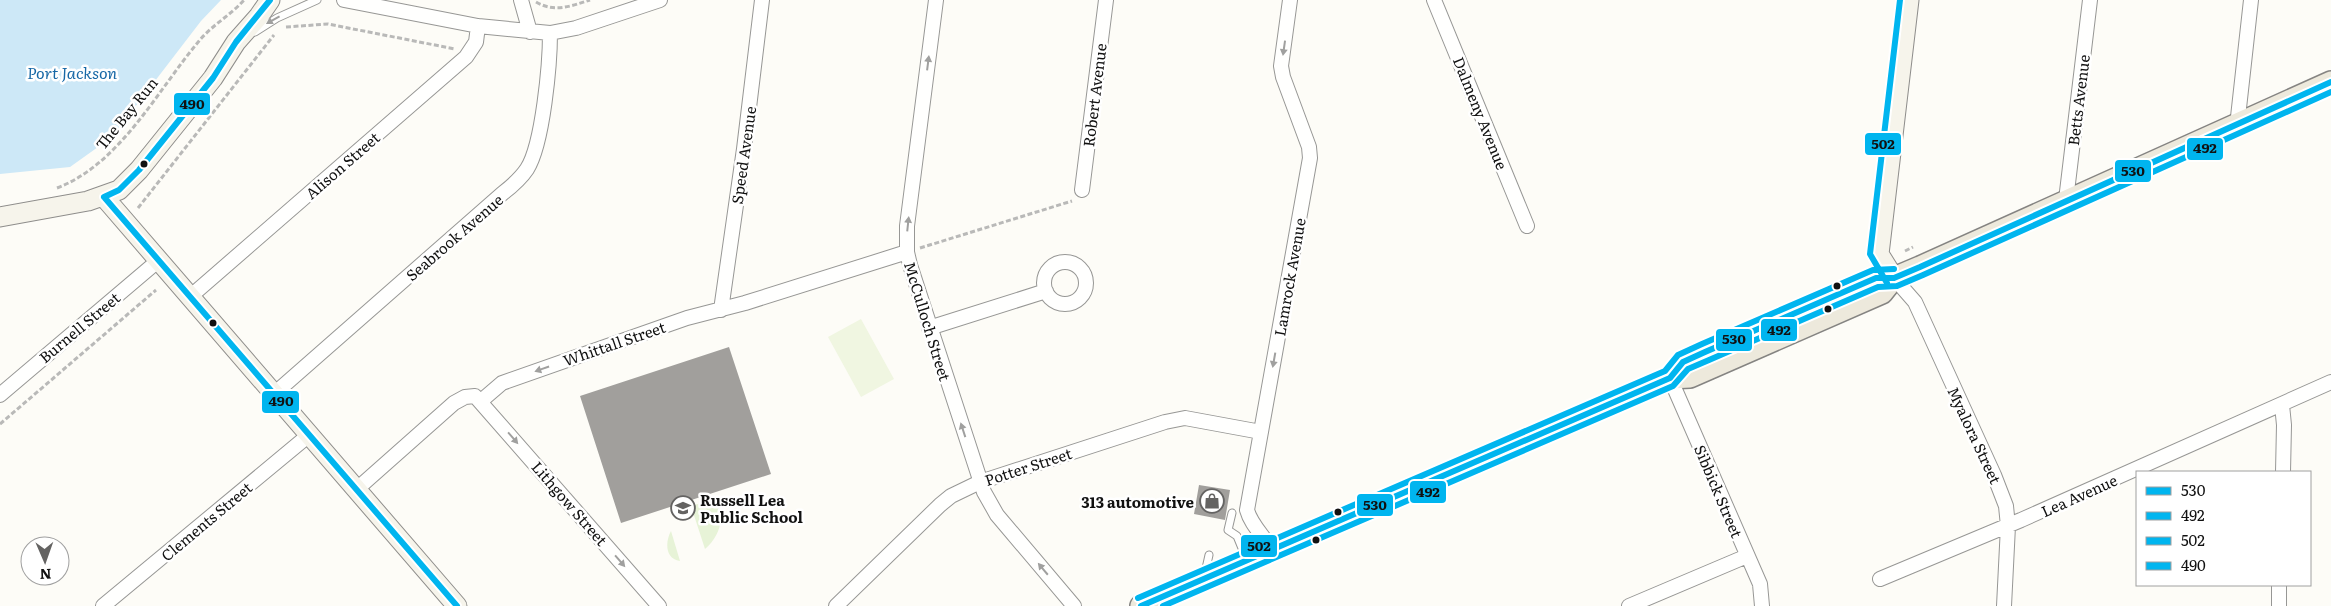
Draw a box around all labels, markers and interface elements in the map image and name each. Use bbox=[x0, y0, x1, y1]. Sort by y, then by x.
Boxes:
one-way arrow bbox=[266, 16, 279, 25]
one-way arrow bbox=[1280, 41, 1288, 57]
street label: Robert Avenue bbox=[1076, 42, 1112, 148]
street label: Dalmeny Avenue bbox=[1448, 53, 1514, 173]
street label: Betts Avenue bbox=[2061, 53, 2095, 147]
one-way arrow bbox=[924, 54, 932, 70]
water label: Port Jackson bbox=[27, 60, 118, 84]
street label: The Bay Run bbox=[89, 72, 163, 154]
line badge: 490 bbox=[173, 92, 211, 116]
text: 490 bbox=[179, 93, 205, 113]
street label: Speed Avenue bbox=[725, 104, 761, 205]
street label: Alison Street bbox=[300, 126, 384, 204]
line badge: 502 bbox=[1864, 132, 1902, 156]
text: 502 bbox=[1871, 133, 1895, 153]
line badge: 492 bbox=[2186, 137, 2224, 161]
text: 492 bbox=[2193, 137, 2217, 157]
unlabelled marker bbox=[139, 159, 149, 169]
line badge: 530 bbox=[2114, 159, 2152, 183]
text: 530 bbox=[2121, 160, 2145, 180]
street label: Seabrook Avenue bbox=[400, 188, 508, 286]
one-way arrow bbox=[904, 216, 912, 232]
street label: Lamrock Avenue bbox=[1267, 216, 1311, 338]
street label: McCulloch Street bbox=[899, 258, 957, 384]
unlabelled marker bbox=[1832, 281, 1842, 291]
street label: Burnell Street bbox=[33, 286, 125, 368]
unlabelled marker bbox=[1823, 304, 1833, 314]
street label: Whittall Street bbox=[560, 315, 668, 371]
unlabelled marker bbox=[208, 318, 218, 328]
line badge: 492 bbox=[1760, 318, 1798, 342]
text: 492 bbox=[1767, 319, 1791, 339]
line badge: 530 bbox=[1715, 328, 1753, 352]
text: 530 bbox=[1722, 328, 1746, 348]
one-way arrow bbox=[1270, 353, 1278, 369]
one-way arrow bbox=[534, 365, 549, 373]
street label: Myalora Street bbox=[1942, 383, 2008, 487]
line badge: 490 bbox=[261, 390, 300, 414]
text: 490 bbox=[268, 390, 294, 410]
one-way arrow bbox=[958, 423, 966, 438]
one-way arrow bbox=[508, 431, 519, 444]
street label: Potter Street bbox=[982, 441, 1074, 491]
street label: Sibbick Street bbox=[1689, 441, 1749, 541]
street label: Lithgow Street bbox=[527, 456, 613, 550]
street label: Lea Avenue bbox=[2037, 468, 2121, 522]
legend bbox=[2136, 471, 2311, 586]
street label: Clements Street bbox=[155, 476, 257, 566]
text: 530 bbox=[2181, 478, 2206, 501]
line badge: 492 bbox=[1409, 480, 1447, 504]
text: 492 bbox=[1416, 481, 1440, 501]
place label: Russell Lea Public School bbox=[700, 488, 804, 528]
shop icon: 313 automotive bbox=[1199, 488, 1225, 514]
place label: 313 automotive bbox=[1081, 490, 1195, 513]
line badge: 530 bbox=[1356, 493, 1394, 517]
text: 530 bbox=[1363, 494, 1387, 514]
school or university icon: Russell Lea Public School bbox=[670, 495, 696, 521]
text: 492 bbox=[2181, 503, 2205, 526]
unlabelled marker bbox=[1333, 507, 1343, 517]
text: 502 bbox=[2181, 528, 2205, 551]
line badge: 502 bbox=[1240, 534, 1278, 558]
text: 502 bbox=[1247, 535, 1271, 555]
unlabelled marker bbox=[1311, 535, 1321, 545]
north arrow bbox=[20, 536, 70, 586]
text: 490 bbox=[2181, 553, 2206, 576]
one-way arrow bbox=[614, 554, 626, 566]
one-way arrow bbox=[1037, 562, 1048, 575]
text: N bbox=[39, 565, 52, 585]

